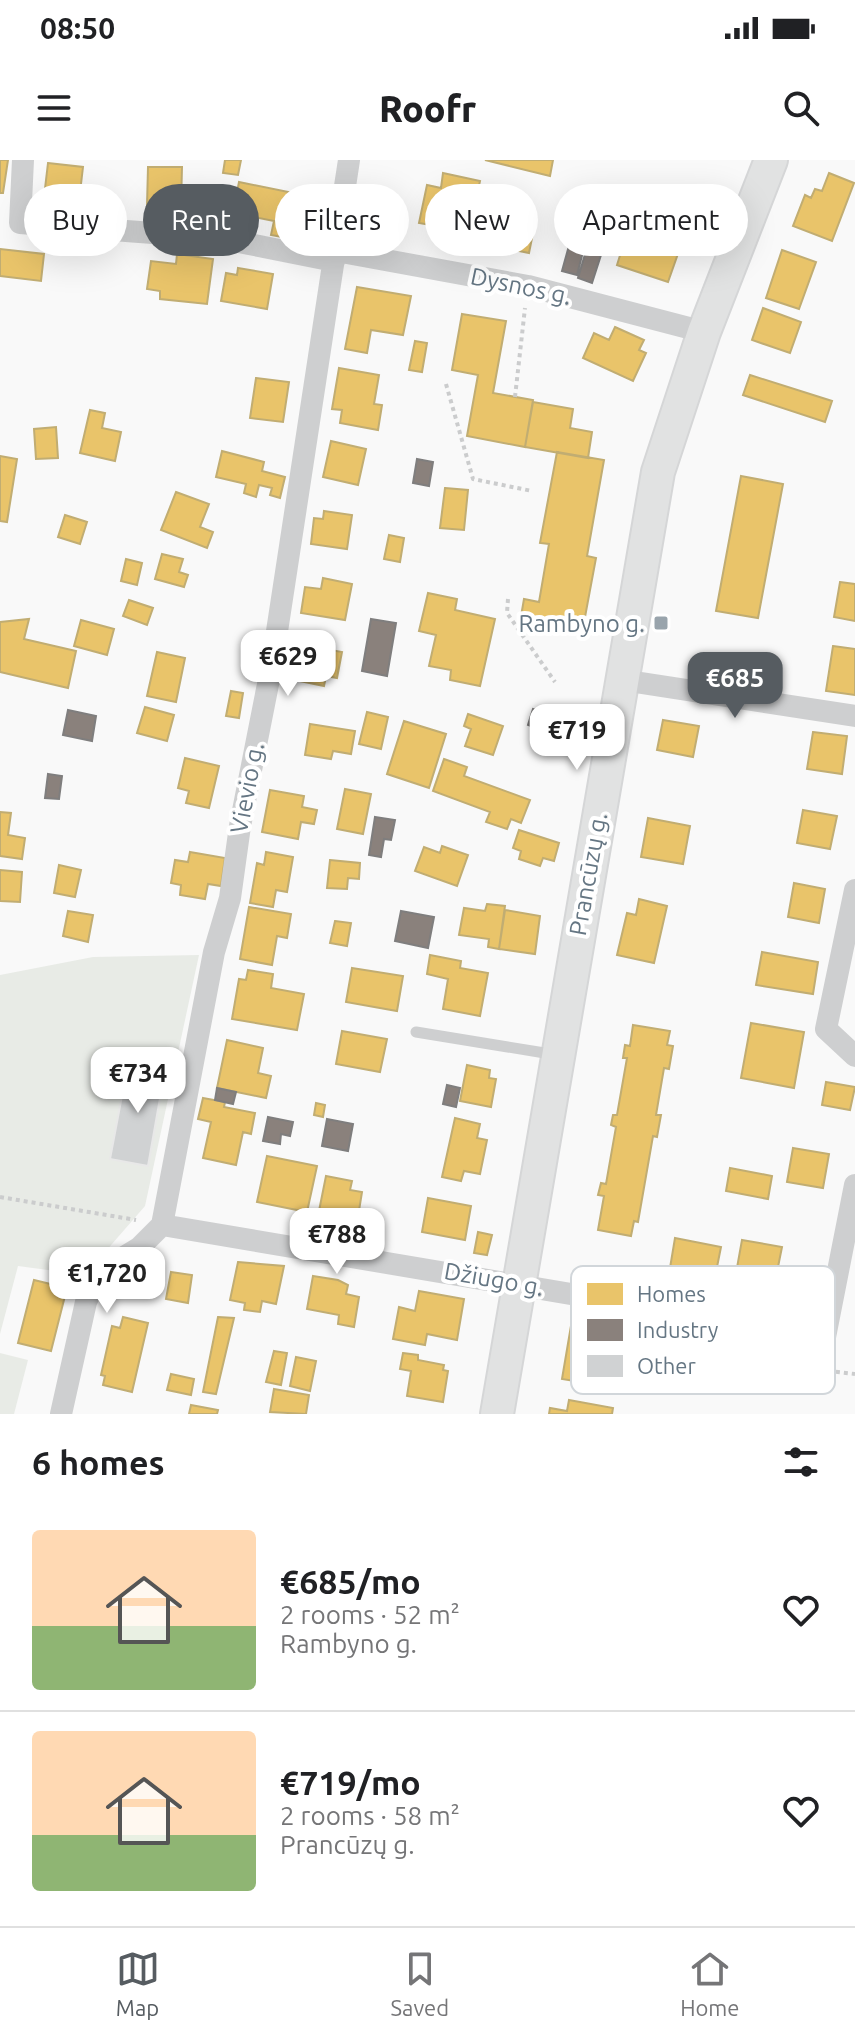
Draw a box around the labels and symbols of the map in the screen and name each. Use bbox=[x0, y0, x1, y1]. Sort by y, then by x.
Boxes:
street label: Dysnos g. bbox=[468, 262, 574, 310]
place label: Rambyno g. bbox=[519, 610, 645, 637]
marker: Rambyno g. bbox=[652, 614, 670, 632]
pin: €629 bbox=[241, 630, 335, 698]
pin: €685 bbox=[688, 652, 782, 720]
pin: €719 bbox=[530, 704, 624, 772]
street label: Vievio g. bbox=[225, 740, 269, 836]
street label: Prancūzų g. bbox=[564, 810, 612, 938]
pin: €734 bbox=[91, 1047, 185, 1115]
pin: €788 bbox=[290, 1208, 384, 1276]
pin: €1,720 bbox=[42, 1247, 172, 1315]
street label: Džiugo g. bbox=[442, 1257, 546, 1301]
legend bbox=[571, 1266, 835, 1394]
text: Homes bbox=[637, 1281, 706, 1306]
text: Industry bbox=[637, 1317, 719, 1342]
text: Other bbox=[637, 1353, 696, 1378]

